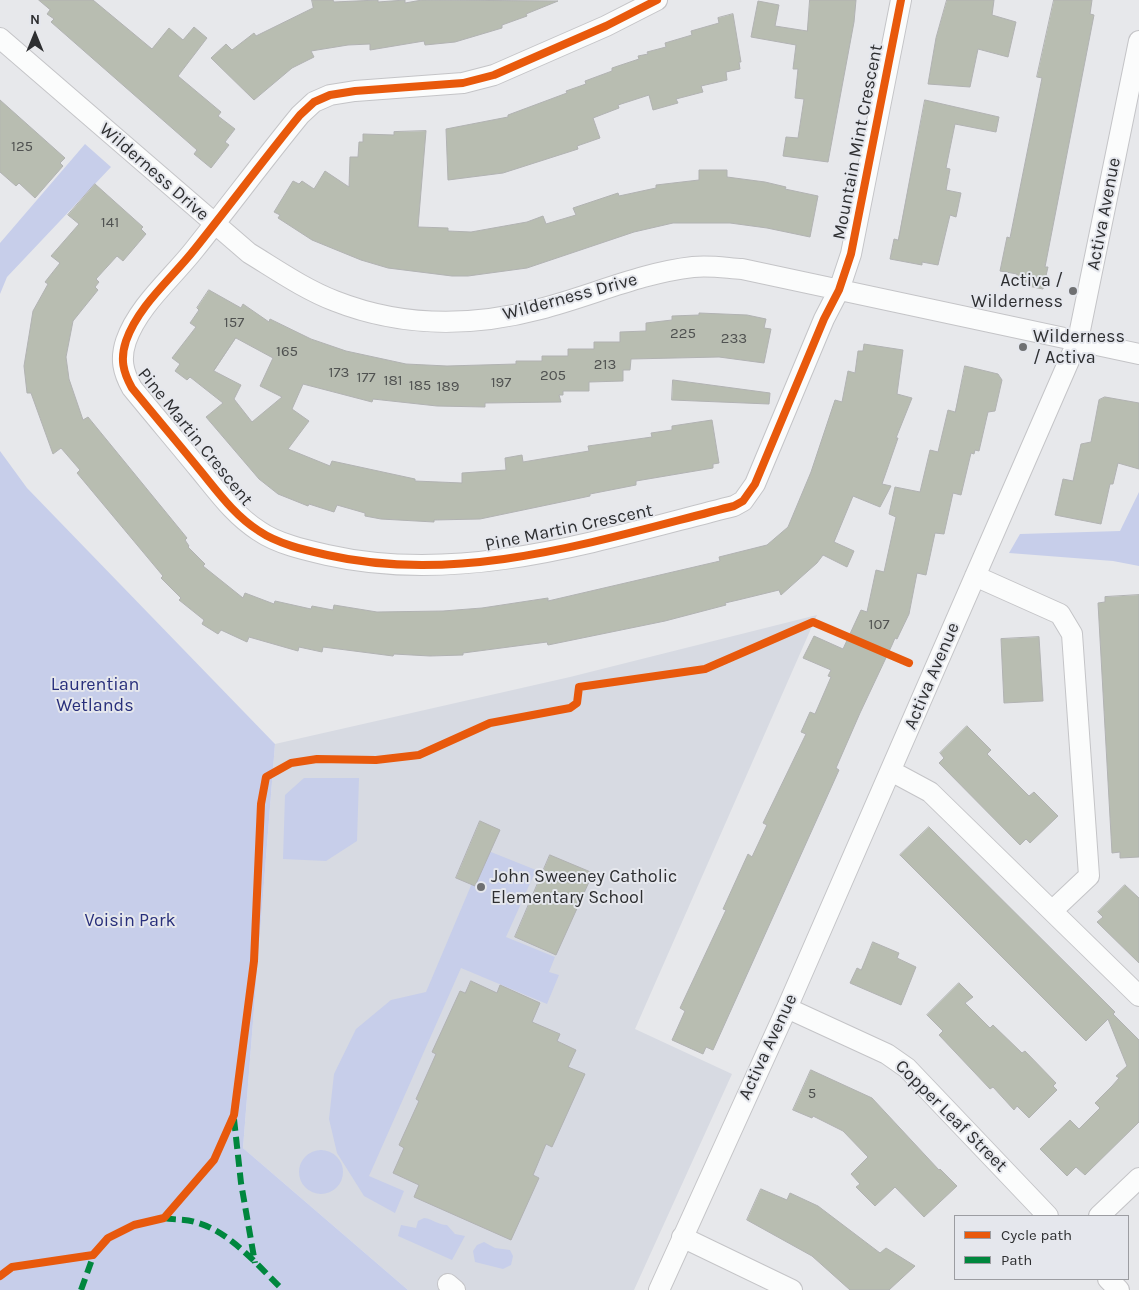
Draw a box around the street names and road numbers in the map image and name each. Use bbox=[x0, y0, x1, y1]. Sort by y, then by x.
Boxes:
street label: Mountain Mint Crescent bbox=[828, 42, 888, 242]
street label: Wilderness Drive bbox=[95, 118, 213, 226]
street label: Activa Avenue bbox=[1083, 156, 1125, 272]
street label: Wilderness Drive bbox=[500, 269, 640, 325]
street label: Pine Martin Crescent bbox=[133, 364, 257, 510]
street label: Pine Martin Crescent bbox=[483, 500, 655, 556]
street label: Activa Avenue bbox=[900, 619, 964, 733]
street label: Activa Avenue bbox=[734, 991, 802, 1103]
street label: Copper Leaf Street bbox=[891, 1056, 1011, 1176]

